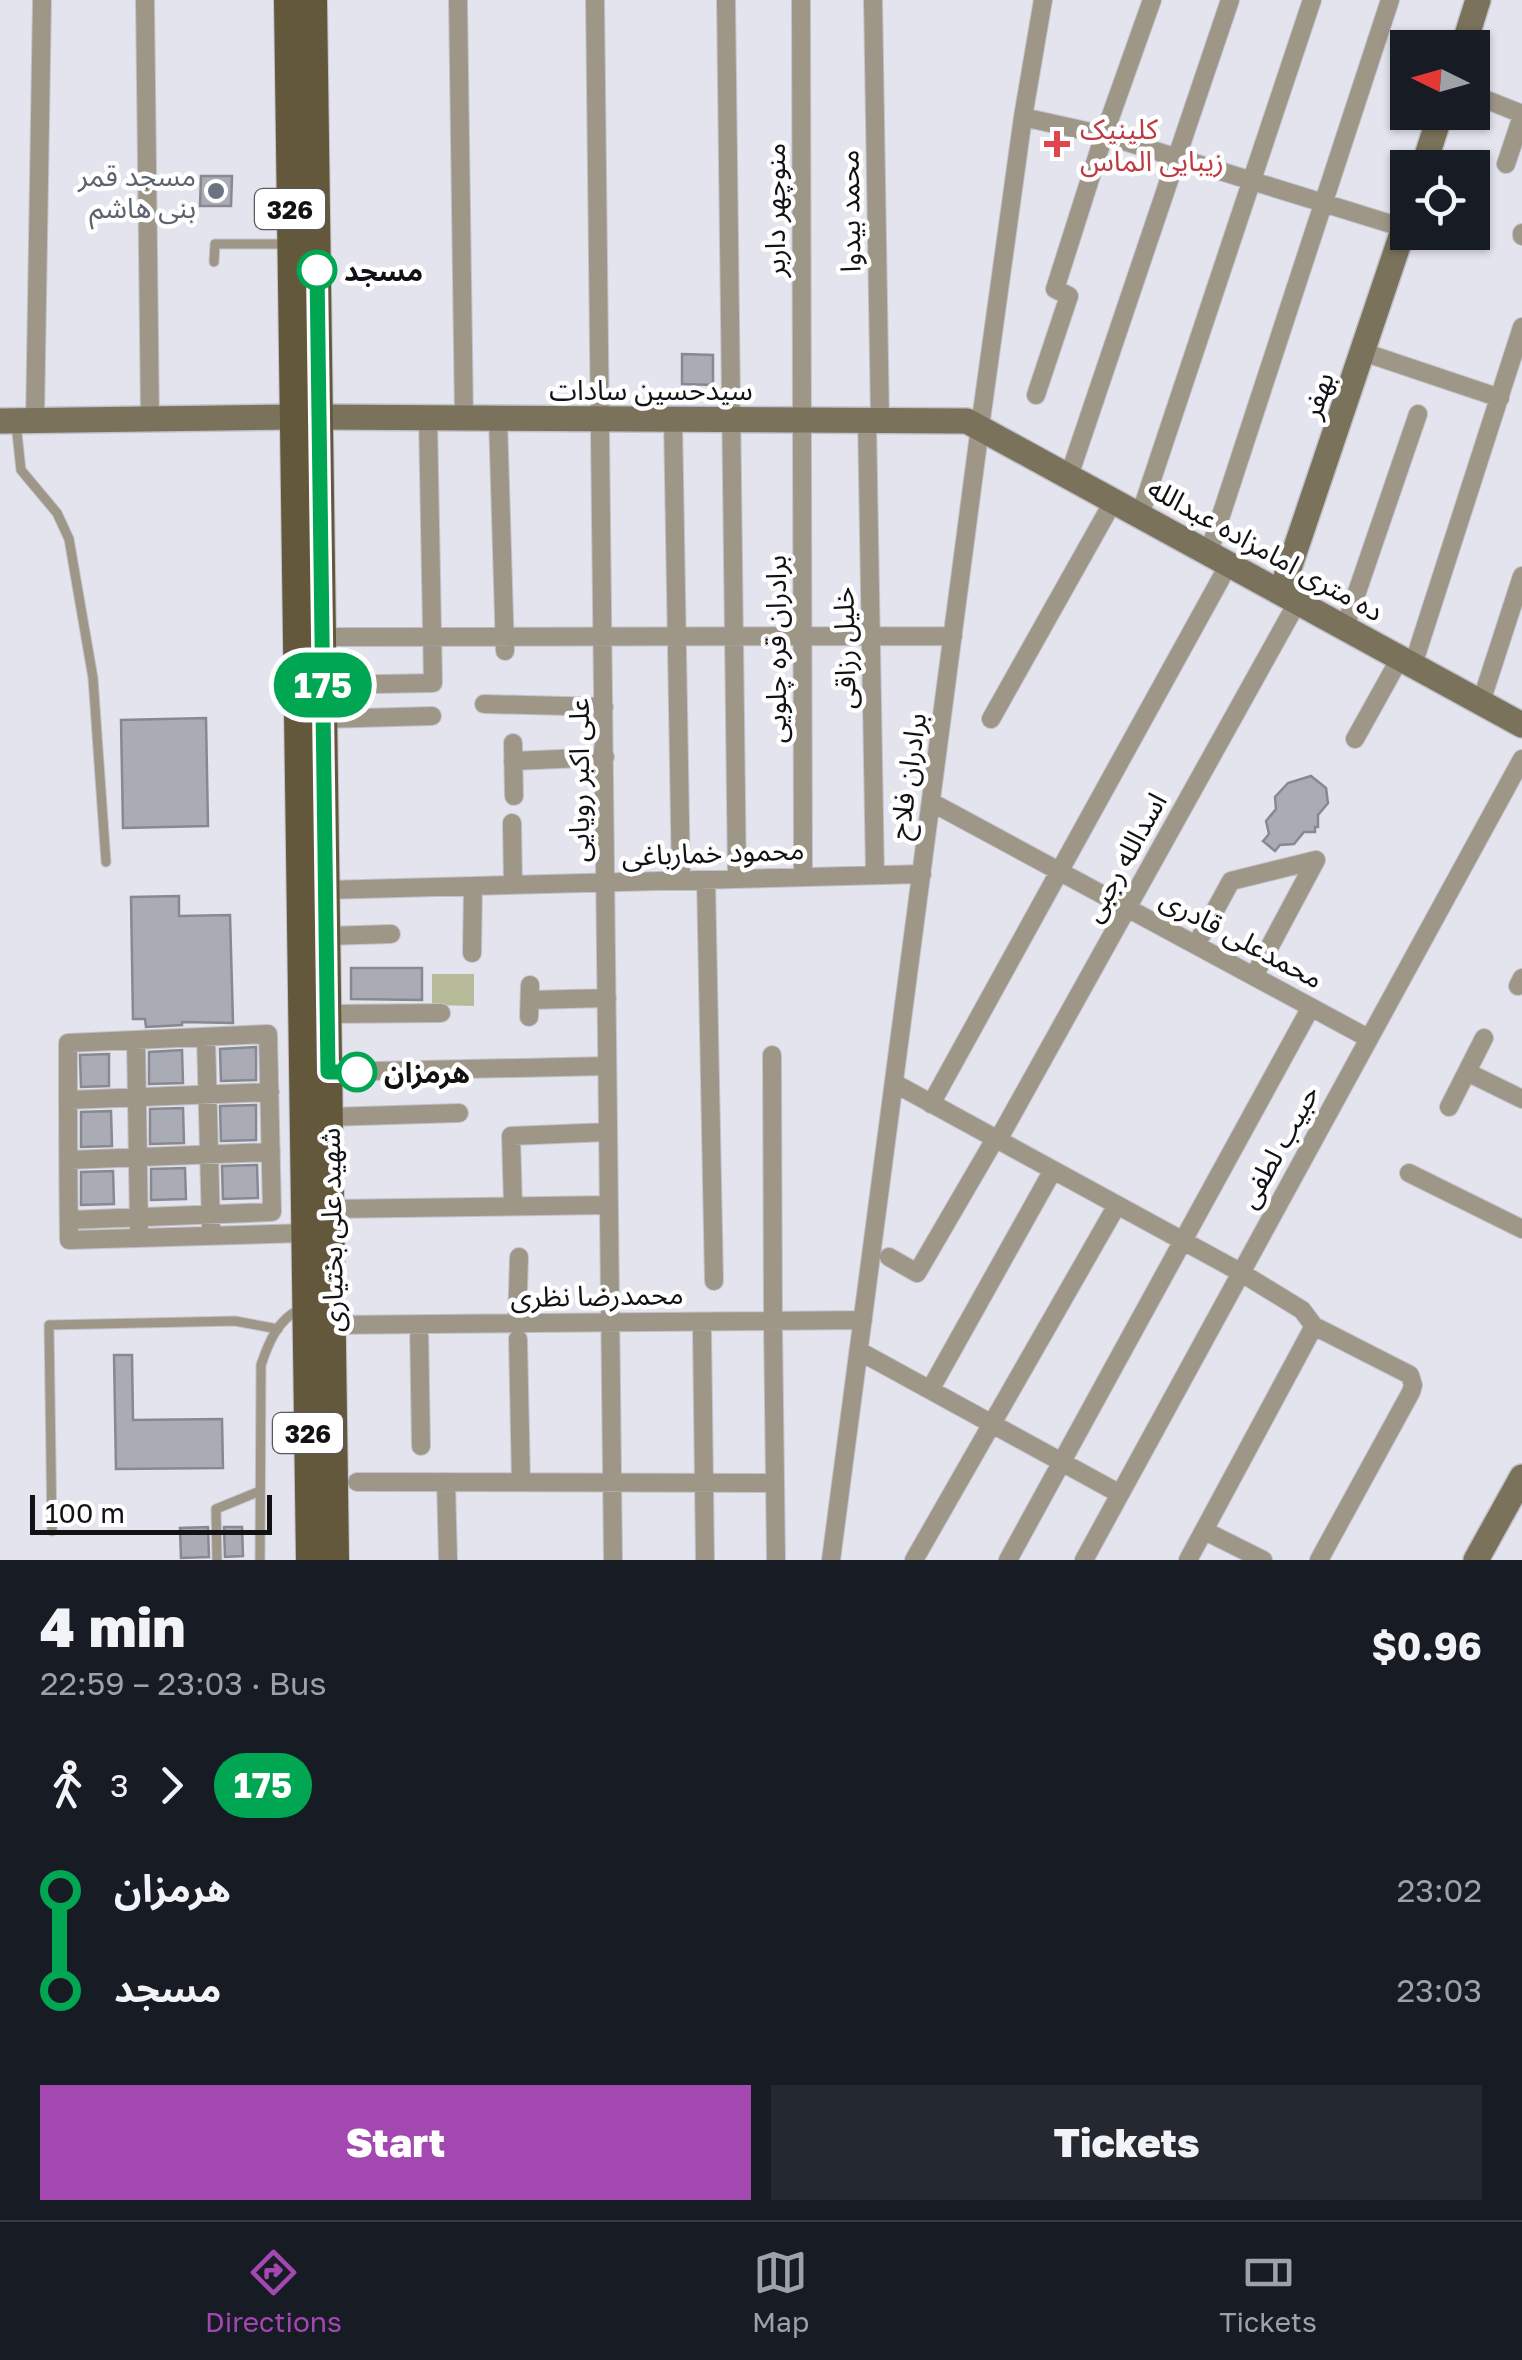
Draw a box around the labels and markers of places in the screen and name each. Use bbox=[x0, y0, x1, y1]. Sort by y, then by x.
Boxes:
place label: کلینیک زیبایی الماس bbox=[1080, 112, 1224, 178]
marker: کلینیک زیبایی الماس bbox=[1044, 131, 1070, 157]
place label: مسجد قمر بنی هاشم bbox=[77, 159, 196, 230]
marker: مسجد قمر بنی هاشم bbox=[205, 180, 227, 202]
marker: مسجد bbox=[298, 251, 336, 289]
place label: مسجد bbox=[344, 254, 423, 287]
marker: هرمزان bbox=[338, 1053, 376, 1091]
place label: هرمزان bbox=[384, 1056, 470, 1090]

